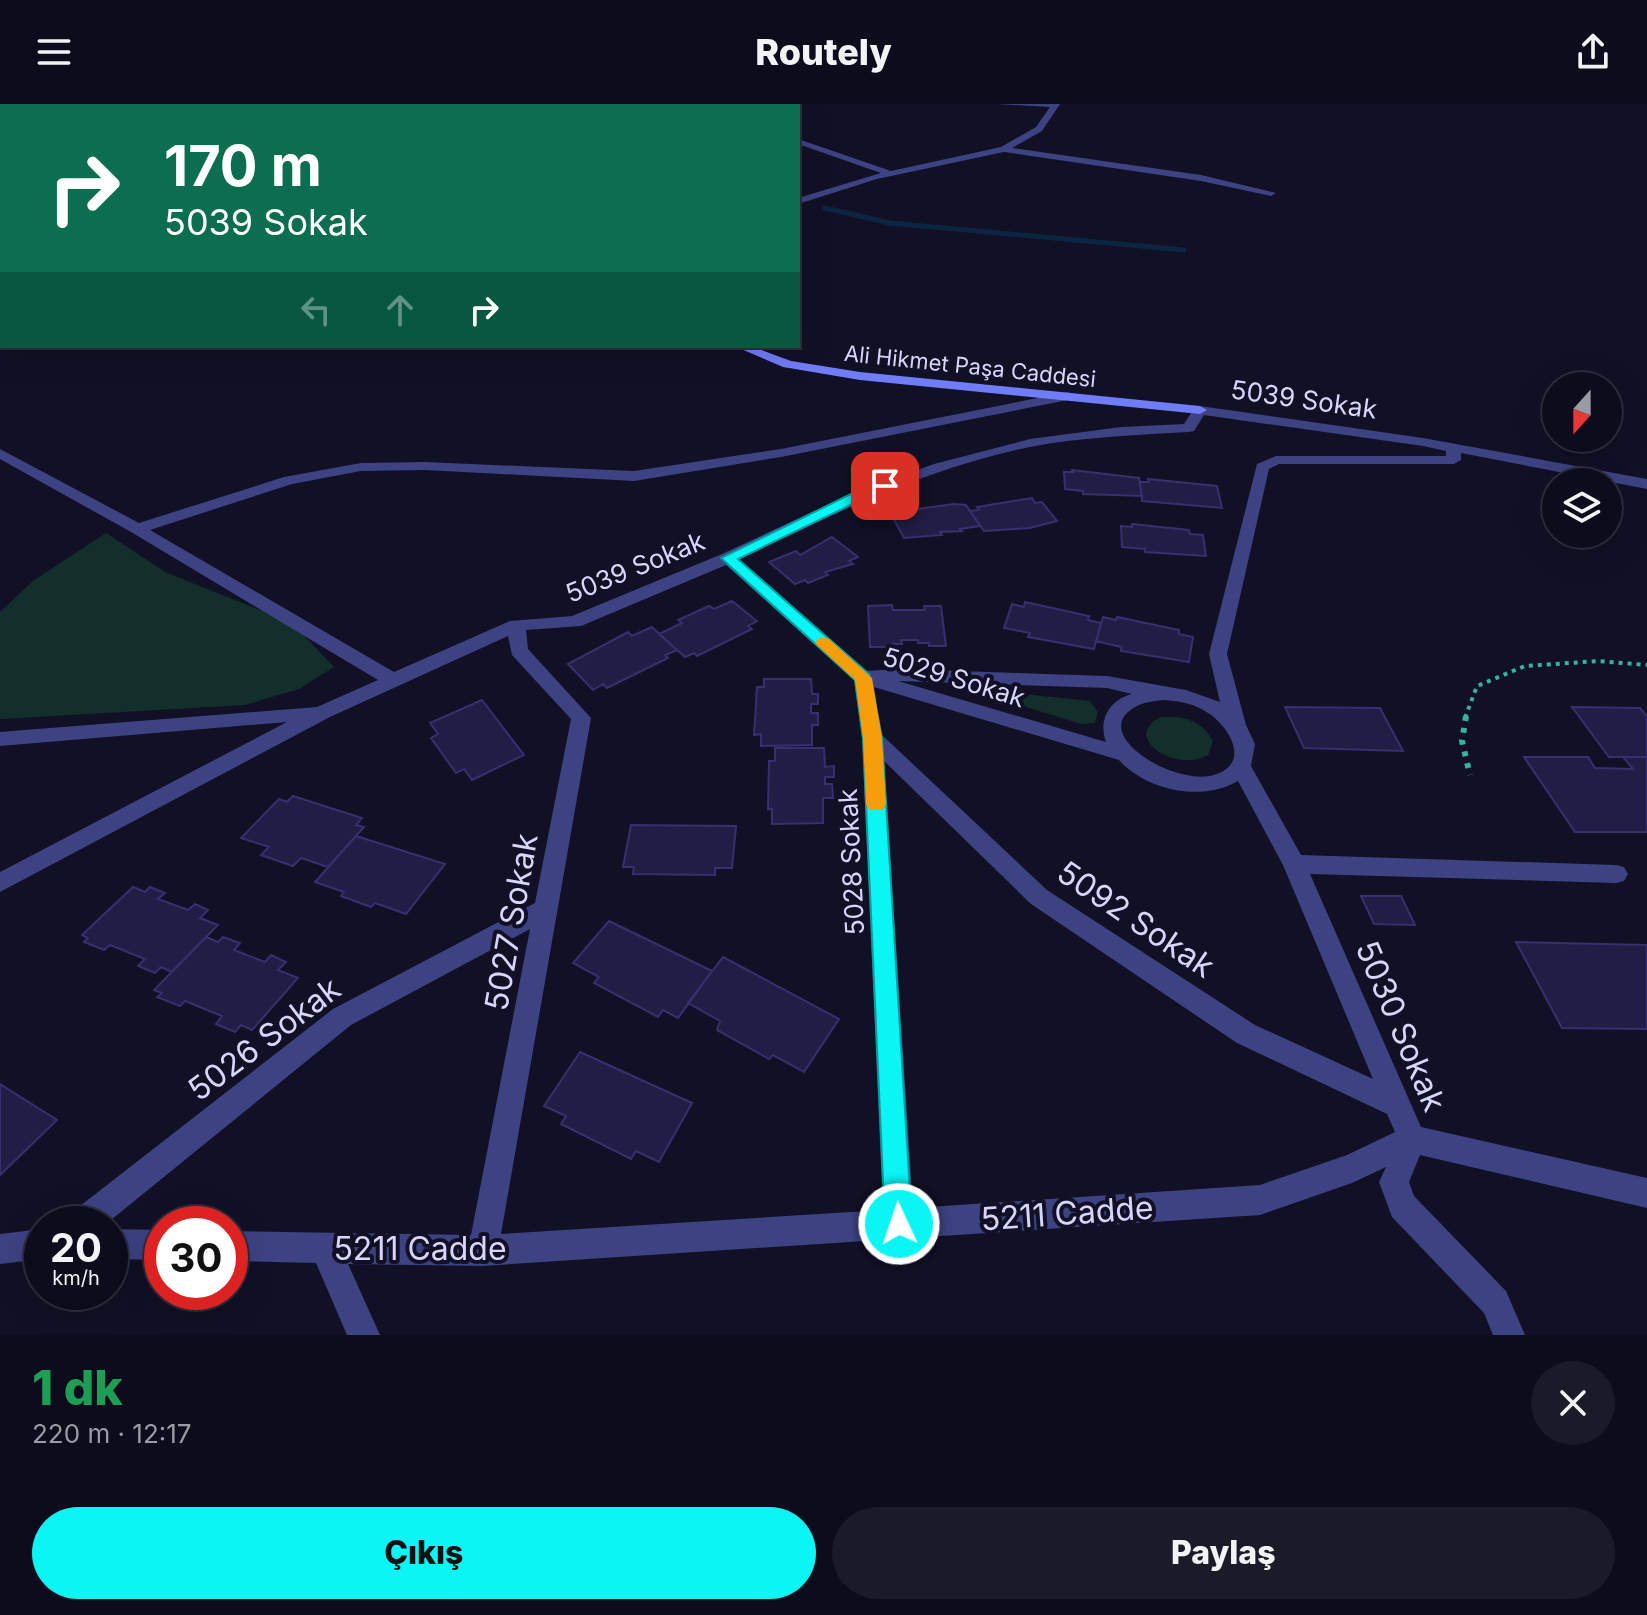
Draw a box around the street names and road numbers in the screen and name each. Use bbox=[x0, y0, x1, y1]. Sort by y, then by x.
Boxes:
street label: Ali Hikmet Paşa Caddesi bbox=[843, 340, 1097, 392]
street label: 5039 Sokak bbox=[1229, 373, 1379, 425]
street label: 5039 Sokak bbox=[561, 525, 709, 609]
street label: 5029 Sokak bbox=[879, 641, 1029, 713]
street label: 5028 Sokak bbox=[832, 788, 870, 936]
street label: 5027 Sokak bbox=[476, 830, 546, 1014]
street label: 5092 Sokak bbox=[1050, 852, 1222, 986]
street label: 5030 Sokak bbox=[1348, 935, 1455, 1118]
street label: 5026 Sokak bbox=[180, 969, 348, 1109]
street label: 5211 Cadde bbox=[979, 1188, 1155, 1238]
street label: 5211 Cadde bbox=[333, 1229, 507, 1268]

